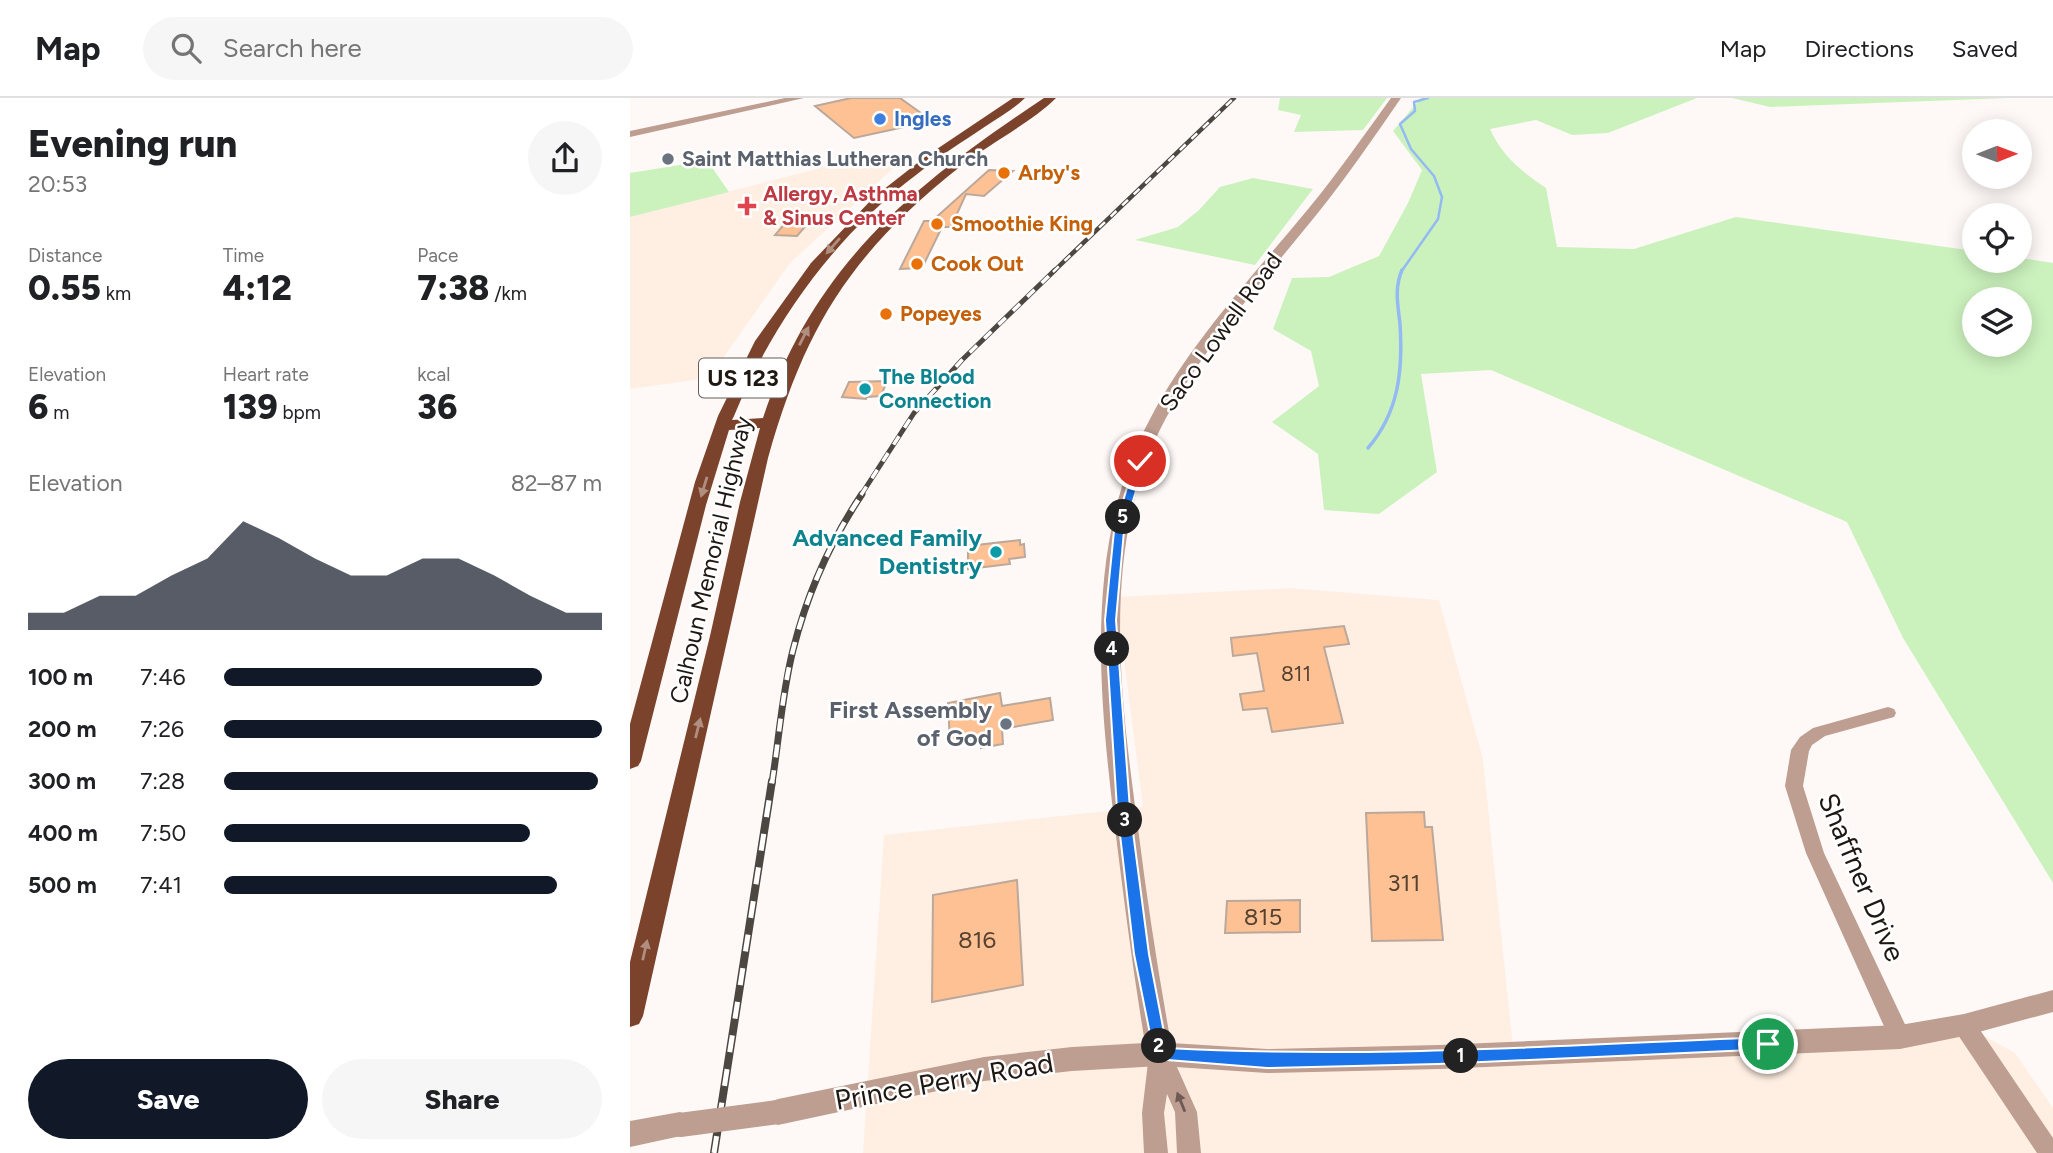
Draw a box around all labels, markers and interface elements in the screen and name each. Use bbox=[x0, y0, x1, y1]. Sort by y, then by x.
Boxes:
search box bbox=[143, 17, 633, 80]
text: Map bbox=[35, 29, 101, 68]
icon: search bbox=[167, 29, 205, 67]
text: Search here bbox=[223, 32, 362, 64]
text: Map bbox=[1720, 34, 1766, 63]
text: Directions bbox=[1804, 34, 1914, 63]
text: Saved bbox=[1952, 34, 2018, 63]
place label: Ingles bbox=[894, 106, 951, 131]
marker: Ingles bbox=[872, 111, 888, 127]
north arrow bbox=[1962, 119, 2032, 189]
map controls bbox=[1962, 119, 2032, 357]
text: Evening run bbox=[28, 121, 237, 167]
button: share bbox=[528, 121, 602, 195]
place label: Saint Matthias Lutheran Church bbox=[682, 146, 988, 171]
marker: Saint Matthias Lutheran Church bbox=[660, 151, 676, 167]
place label: Arby's bbox=[1018, 160, 1080, 185]
marker: Arby's bbox=[996, 165, 1012, 181]
text: 20:53 bbox=[28, 170, 87, 198]
place label: Allergy, Asthma & Sinus Center bbox=[763, 181, 918, 230]
marker: Allergy, Asthma & Sinus Center bbox=[737, 196, 757, 216]
button: locate bbox=[1962, 203, 2032, 273]
place label: Smoothie King bbox=[951, 211, 1093, 236]
marker: Smoothie King bbox=[929, 216, 945, 232]
one-way arrow bbox=[825, 237, 841, 255]
text: Distance bbox=[28, 244, 102, 267]
text: Time bbox=[223, 244, 264, 267]
text: Pace bbox=[417, 244, 458, 267]
street label: Saco Lowell Road bbox=[1153, 247, 1288, 417]
place label: Cook Out bbox=[931, 251, 1024, 276]
marker: Cook Out bbox=[909, 256, 925, 272]
text: 0.55 bbox=[28, 267, 101, 309]
text: 4:12 bbox=[223, 267, 292, 309]
text: 7:38 bbox=[417, 267, 489, 309]
text: km bbox=[101, 282, 131, 305]
text: /km bbox=[489, 282, 527, 305]
button: layers bbox=[1962, 287, 2032, 357]
place label: Popeyes bbox=[900, 301, 982, 326]
marker: Popeyes bbox=[878, 306, 894, 322]
one-way arrow bbox=[799, 326, 810, 346]
road number: US 123 bbox=[699, 358, 787, 398]
text: Elevation bbox=[28, 363, 106, 386]
text: Heart rate bbox=[223, 363, 309, 386]
text: kcal bbox=[417, 363, 451, 386]
place label: The Blood Connection bbox=[879, 364, 991, 413]
marker: The Blood Connection bbox=[857, 381, 873, 397]
text: 6 bbox=[28, 386, 49, 428]
text: 139 bbox=[223, 386, 278, 428]
text: 36 bbox=[417, 386, 457, 428]
text: m bbox=[49, 401, 69, 424]
text: bpm bbox=[278, 401, 321, 424]
street label: Calhoun Memorial Highway bbox=[663, 413, 758, 706]
pin bbox=[1110, 431, 1170, 491]
icon: check bbox=[1121, 442, 1159, 480]
text: Elevation bbox=[28, 469, 123, 497]
text: 82–87 m bbox=[511, 469, 602, 497]
one-way arrow bbox=[698, 477, 708, 498]
pin: 5 bbox=[1106, 500, 1140, 534]
text: 5 bbox=[1117, 505, 1128, 528]
place label: Advanced Family Dentistry bbox=[792, 523, 982, 580]
marker: Advanced Family Dentistry bbox=[988, 544, 1004, 560]
pin: 4 bbox=[1094, 632, 1130, 666]
text: 4 bbox=[1105, 637, 1118, 660]
house number: 811 bbox=[1281, 661, 1311, 686]
text: 100 m bbox=[28, 663, 93, 691]
text: 7:46 bbox=[140, 663, 185, 691]
place label: First Assembly of God bbox=[829, 695, 992, 752]
text: 200 m bbox=[28, 715, 97, 743]
text: 7:26 bbox=[140, 715, 184, 743]
marker: First Assembly of God bbox=[998, 716, 1014, 732]
one-way arrow bbox=[693, 717, 704, 739]
text: 300 m bbox=[28, 767, 96, 795]
text: 7:28 bbox=[140, 767, 185, 795]
street label: Shaffner Drive bbox=[1811, 788, 1913, 966]
pin: 3 bbox=[1107, 802, 1142, 838]
text: 3 bbox=[1119, 808, 1130, 831]
text: 400 m bbox=[28, 819, 98, 847]
text: 7:50 bbox=[140, 819, 186, 847]
house number: 311 bbox=[1388, 868, 1420, 897]
text: 500 m bbox=[28, 871, 97, 899]
text: 7:41 bbox=[140, 871, 182, 899]
house number: 815 bbox=[1244, 902, 1282, 931]
house number: 816 bbox=[958, 925, 996, 954]
one-way arrow bbox=[640, 939, 651, 961]
pin bbox=[1738, 1014, 1798, 1074]
icon: arrive bbox=[1749, 1025, 1787, 1063]
pin: 2 bbox=[1142, 1028, 1176, 1063]
text: 2 bbox=[1153, 1034, 1164, 1057]
pin: 1 bbox=[1444, 1038, 1478, 1074]
text: 1 bbox=[1456, 1044, 1465, 1067]
street label: Prince Perry Road bbox=[832, 1045, 1056, 1117]
button: Save bbox=[28, 1059, 308, 1139]
button: Share bbox=[322, 1059, 602, 1139]
one-way arrow bbox=[1175, 1092, 1187, 1112]

